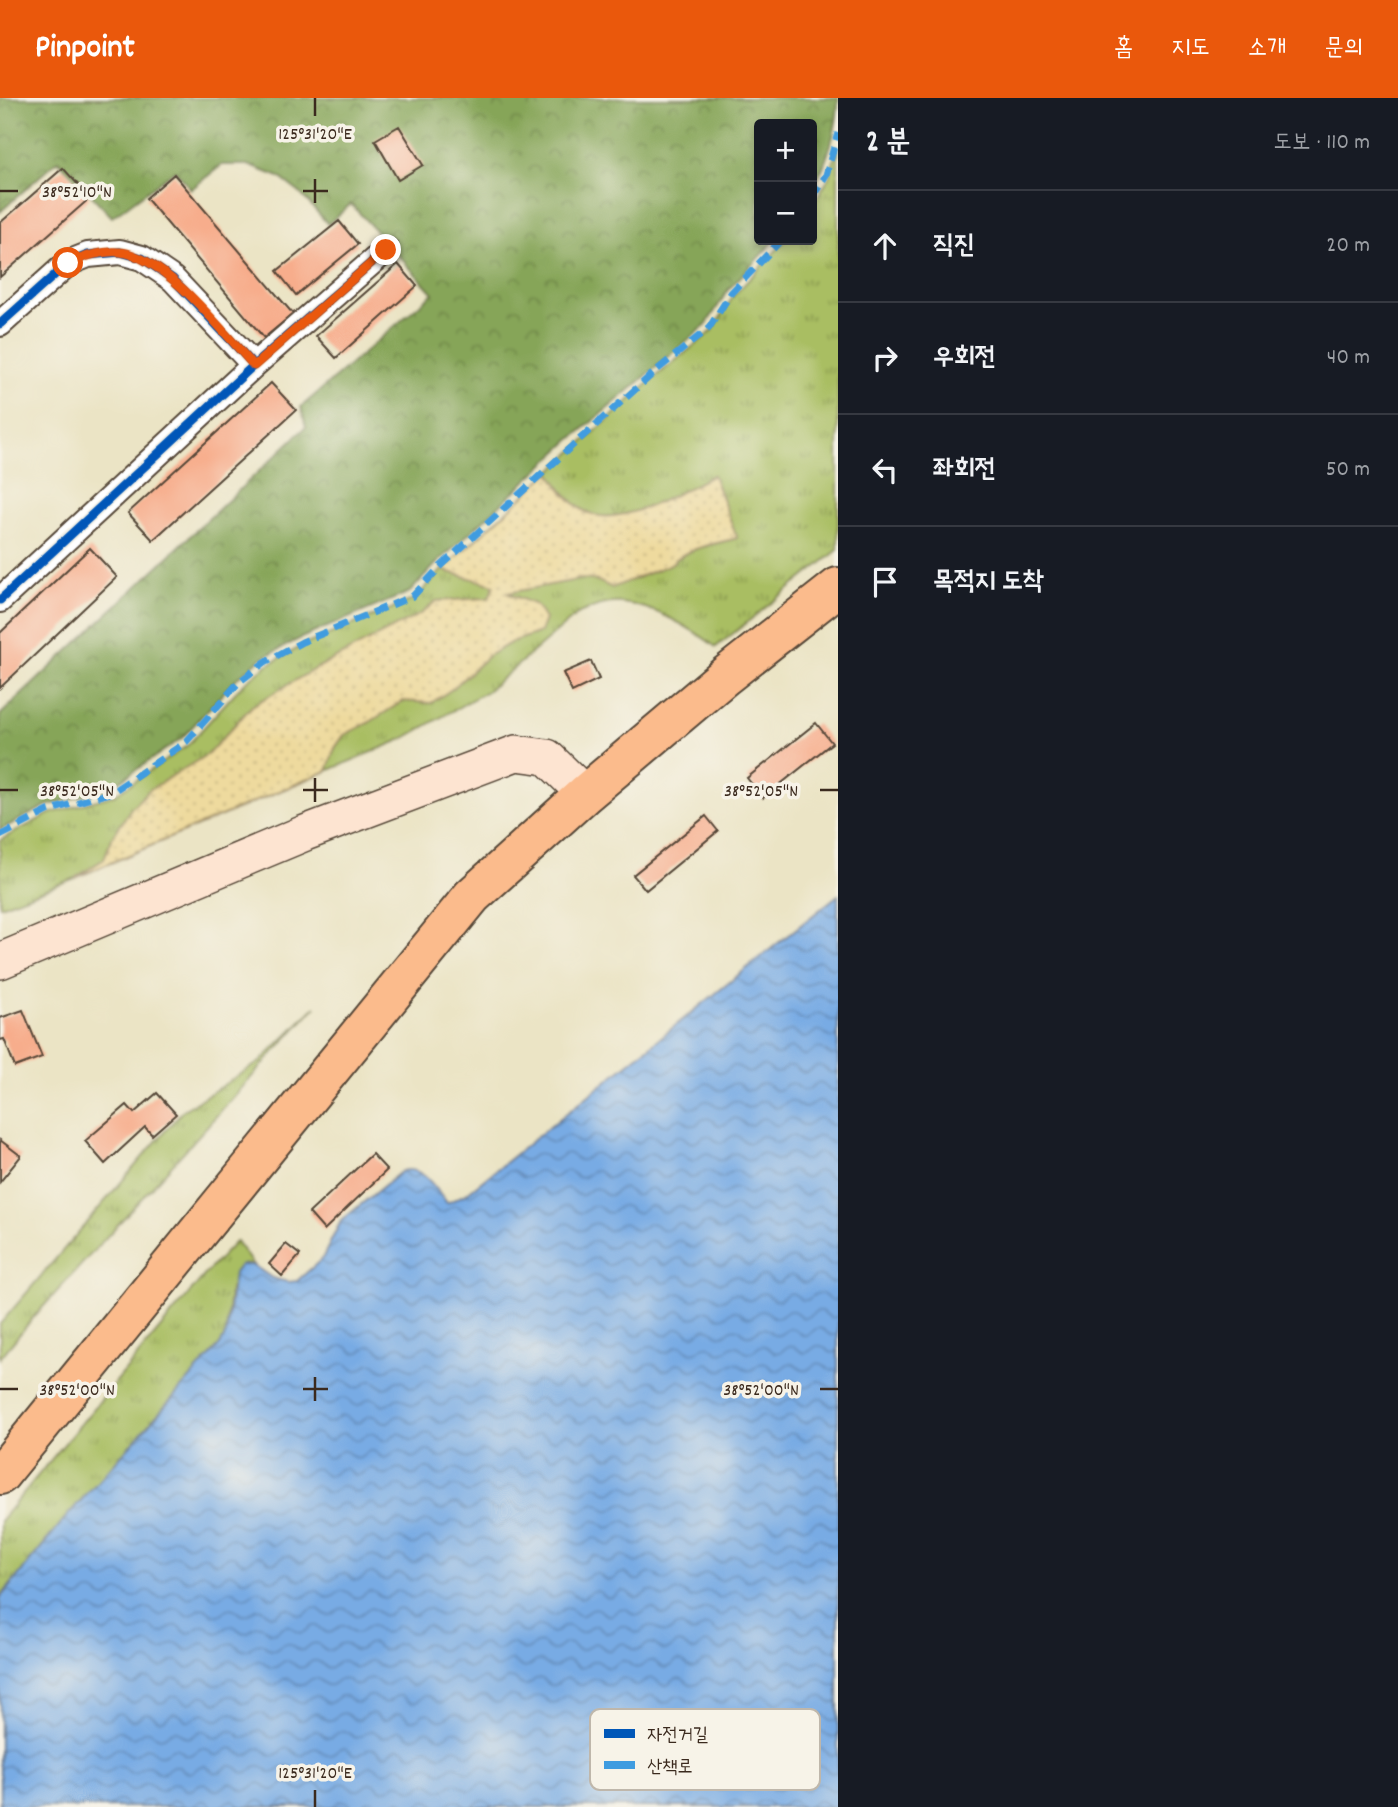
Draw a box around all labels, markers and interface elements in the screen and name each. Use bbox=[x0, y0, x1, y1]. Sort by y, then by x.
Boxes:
text: Pinpoint bbox=[35, 26, 135, 73]
text: 홈 bbox=[1114, 32, 1133, 66]
text: 지도 bbox=[1171, 32, 1210, 66]
text: 소개 bbox=[1248, 32, 1286, 66]
text: 문의 bbox=[1324, 32, 1363, 66]
map controls bbox=[754, 119, 817, 245]
button: + bbox=[754, 119, 817, 182]
text: 125°31'20"E bbox=[278, 123, 352, 148]
text: 2 분 bbox=[866, 123, 910, 166]
text: 도보 · 110 m bbox=[1274, 127, 1370, 160]
text: 38°52'10"N bbox=[42, 181, 112, 206]
button: − bbox=[754, 182, 817, 245]
icon: ahead bbox=[866, 227, 904, 265]
text: 직진 bbox=[933, 228, 975, 265]
text: 20 m bbox=[1326, 230, 1370, 263]
route end bbox=[370, 234, 401, 265]
route start bbox=[52, 247, 83, 278]
icon: right bbox=[866, 339, 904, 377]
text: 우회전 bbox=[933, 340, 996, 377]
text: 40 m bbox=[1327, 342, 1370, 375]
icon: left bbox=[866, 451, 904, 489]
text: 좌회전 bbox=[933, 452, 996, 489]
text: 50 m bbox=[1326, 454, 1370, 487]
icon: arrive bbox=[866, 563, 904, 601]
text: 목적지 도착 bbox=[933, 564, 1044, 601]
text: 38°52'05"N bbox=[40, 780, 114, 805]
text: 38°52'05"N bbox=[724, 780, 798, 805]
text: 38°52'00"N bbox=[39, 1379, 115, 1404]
text: 38°52'00"N bbox=[723, 1379, 799, 1404]
legend bbox=[590, 1709, 820, 1790]
text: 자전거길 bbox=[647, 1723, 708, 1750]
text: 산책로 bbox=[647, 1755, 693, 1782]
text: 125°31'20"E bbox=[278, 1762, 352, 1787]

